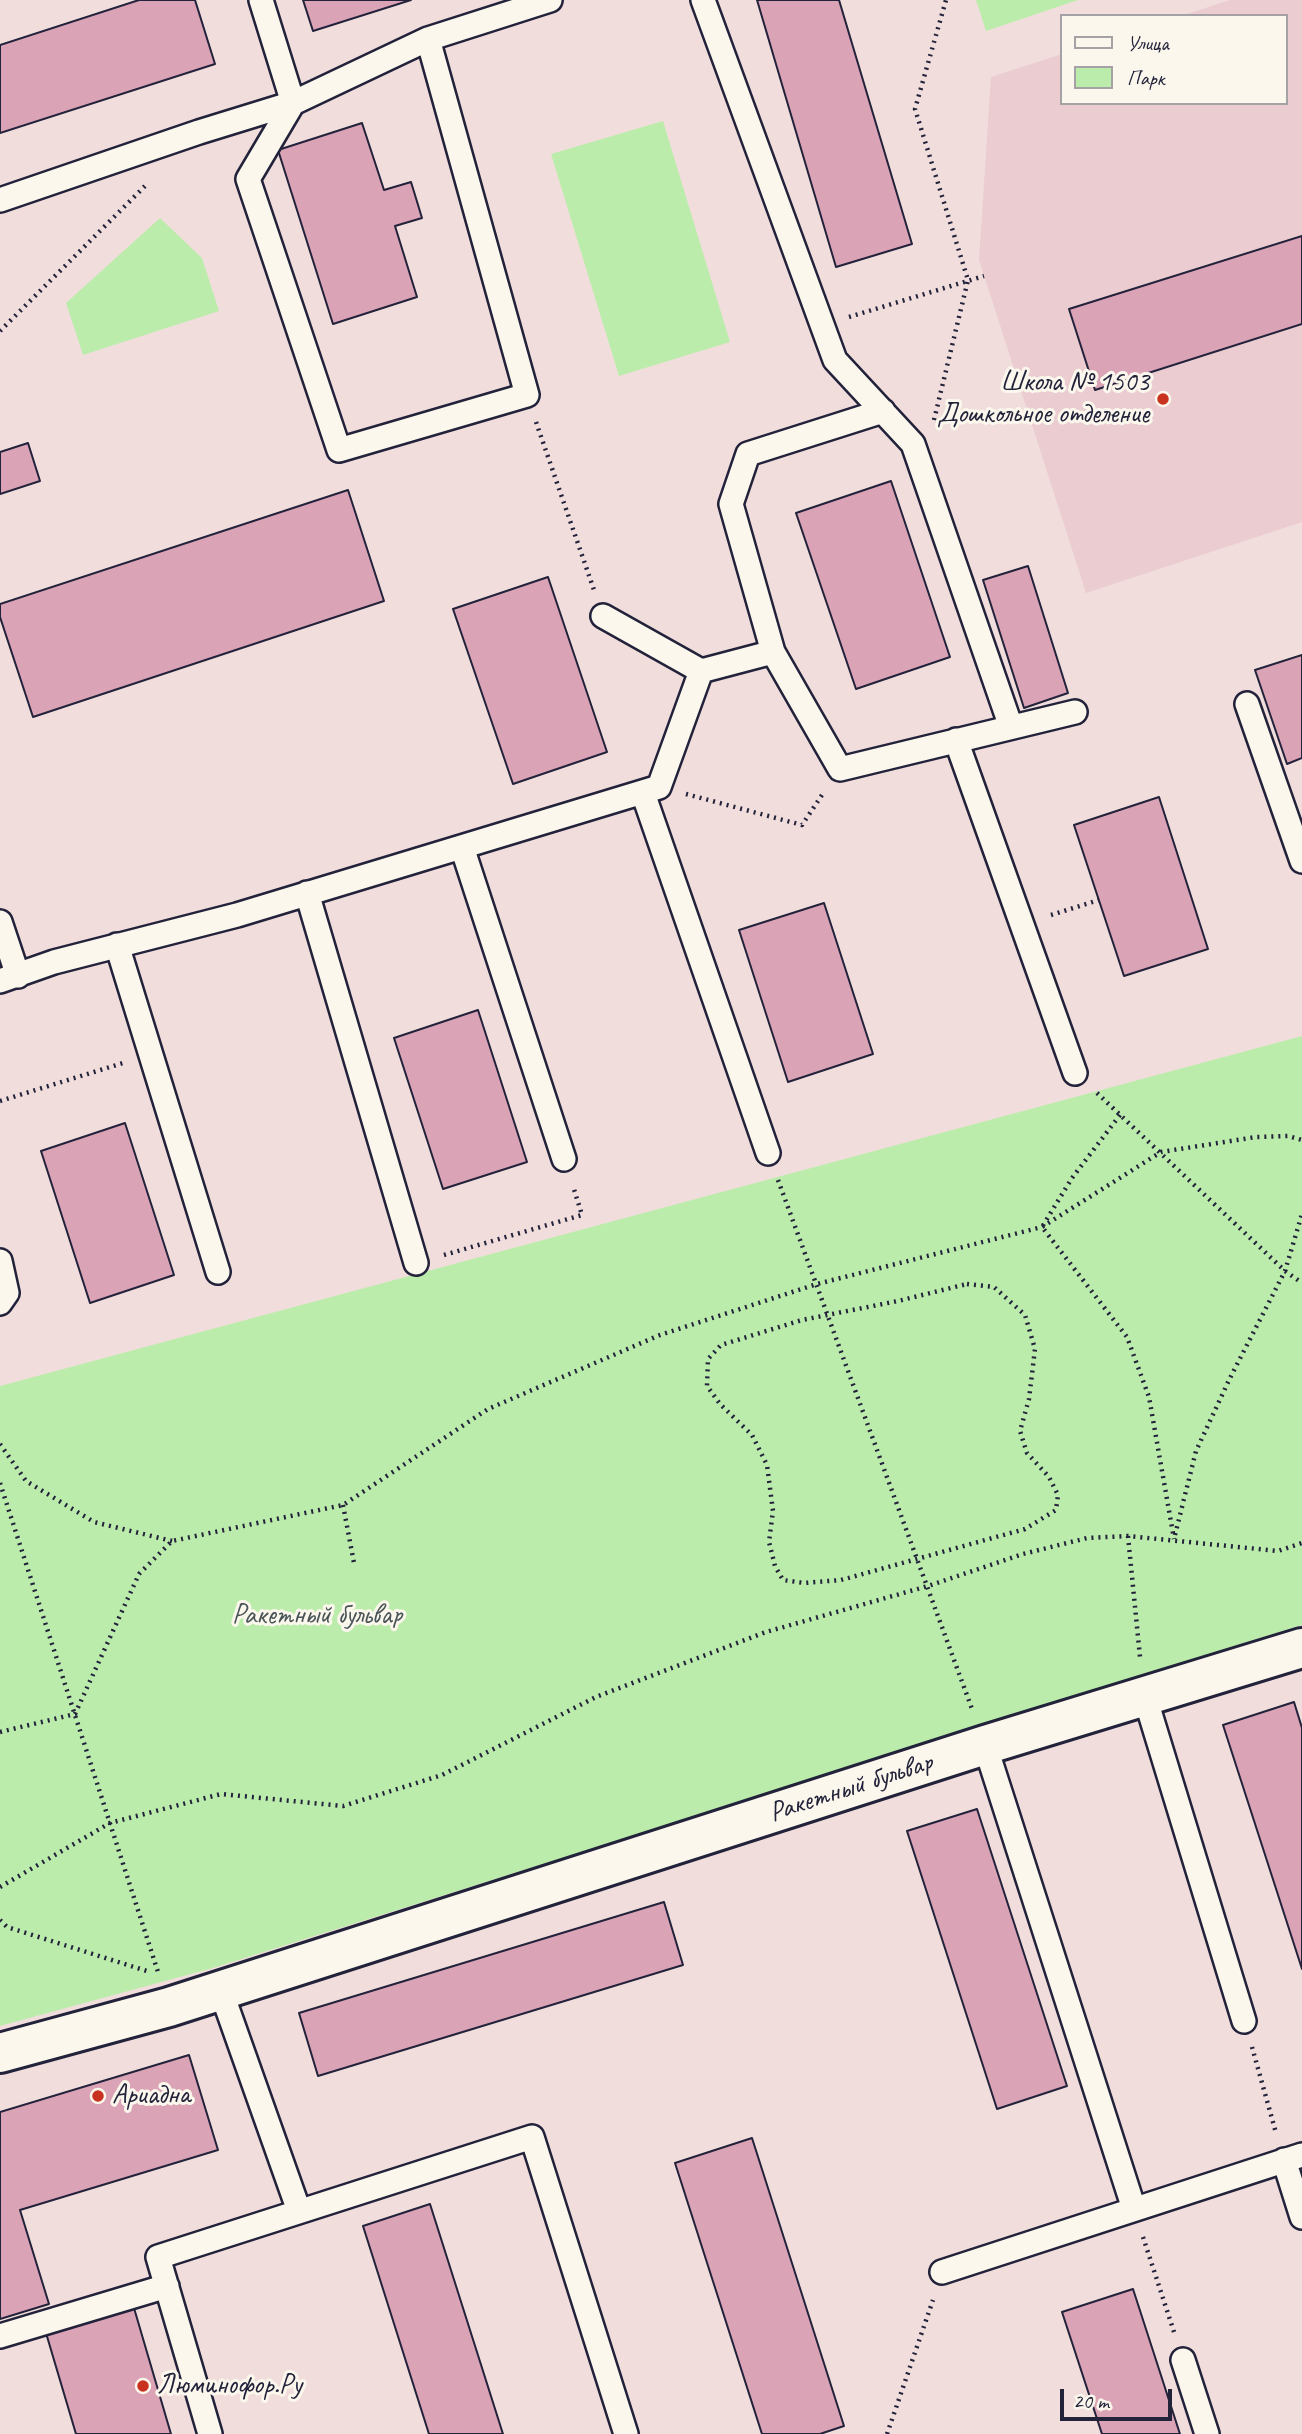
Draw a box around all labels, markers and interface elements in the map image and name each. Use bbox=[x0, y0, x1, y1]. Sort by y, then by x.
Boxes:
legend bbox=[1060, 14, 1288, 105]
text: Улица bbox=[1127, 30, 1169, 56]
text: Парк bbox=[1127, 65, 1164, 91]
place label: Школа № 1503 Дошкольное отделение bbox=[937, 366, 1149, 432]
marker: Школа № 1503 Дошкольное отделение bbox=[1155, 391, 1171, 407]
park label: Ракетный бульвар bbox=[232, 1599, 402, 1633]
street label: Ракетный бульвар bbox=[765, 1746, 937, 1830]
place label: Ариадна bbox=[112, 2079, 190, 2113]
marker: Ариадна bbox=[90, 2088, 106, 2104]
place label: Люминофор.Ру bbox=[157, 2369, 302, 2403]
scale bar bbox=[1064, 2374, 1176, 2418]
marker: Люминофор.Ру bbox=[135, 2378, 151, 2394]
text: 20 m bbox=[1073, 2388, 1109, 2414]

